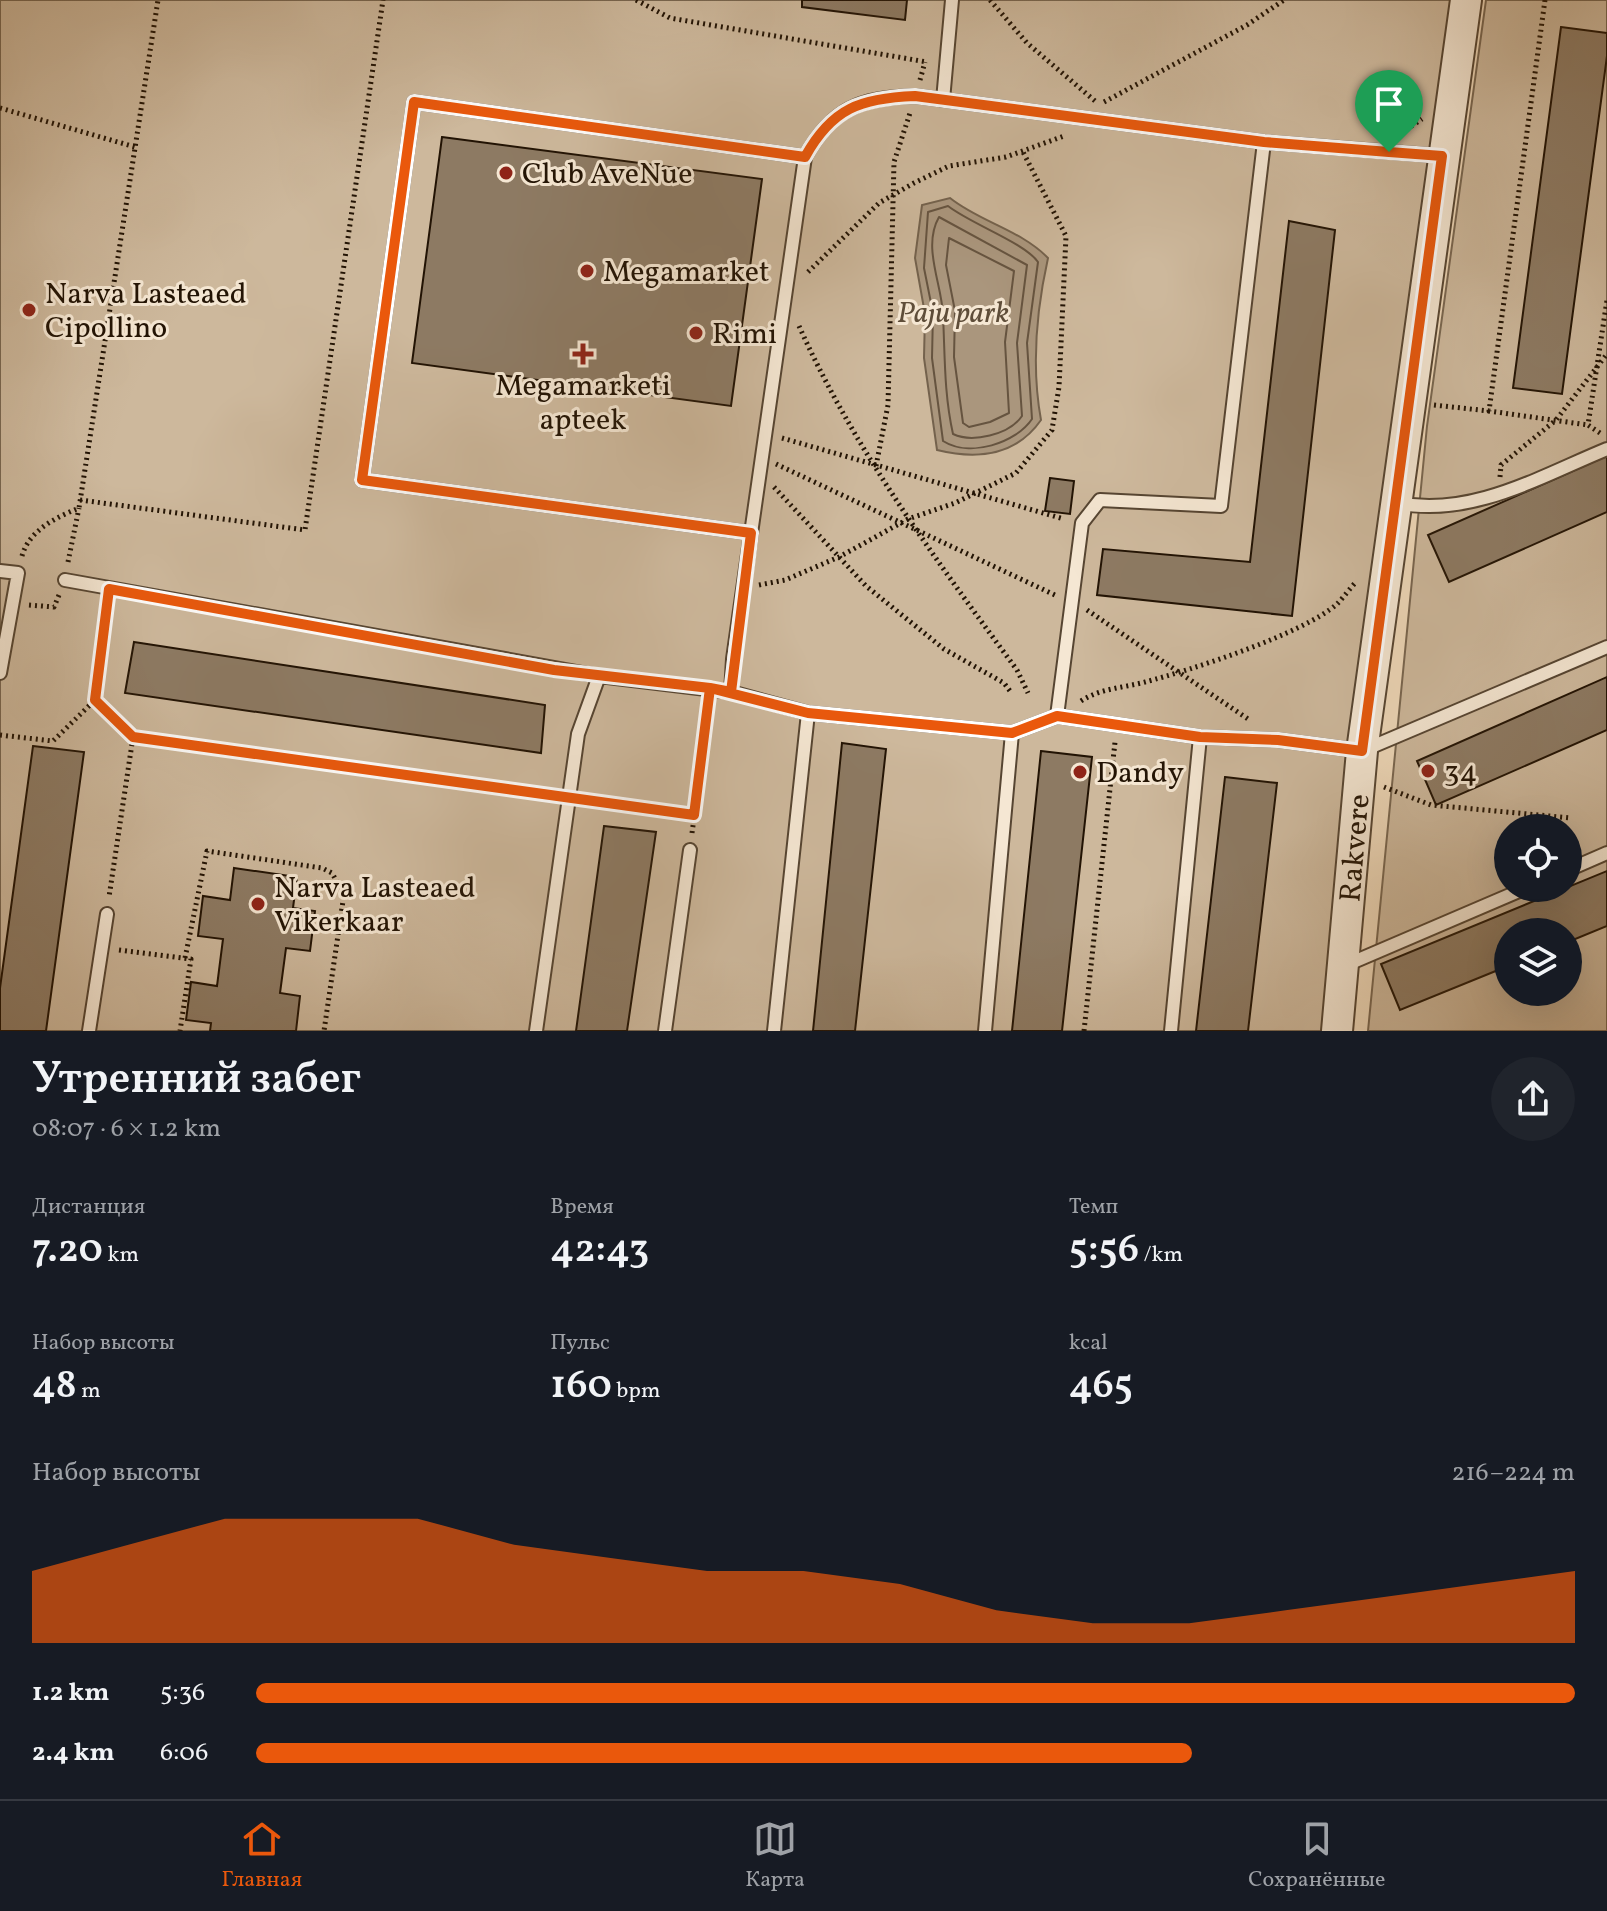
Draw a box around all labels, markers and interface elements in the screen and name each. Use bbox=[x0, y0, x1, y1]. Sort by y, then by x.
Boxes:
pin bbox=[1355, 70, 1423, 152]
icon: arrive bbox=[1367, 82, 1411, 126]
place label: Club AveNue bbox=[522, 154, 692, 196]
marker: Club AveNue bbox=[497, 164, 515, 182]
place label: Megamarket bbox=[603, 252, 770, 294]
marker: Megamarket bbox=[578, 262, 596, 280]
place label: Narva Lasteaed Cipollino bbox=[45, 274, 247, 350]
park label: Paju park bbox=[897, 293, 1009, 335]
marker: Narva Lasteaed Cipollino bbox=[20, 301, 38, 319]
place label: Rimi bbox=[712, 314, 777, 356]
marker: Rimi bbox=[687, 324, 705, 342]
marker: Megamarketi apteek bbox=[574, 345, 592, 363]
place label: Megamarketi apteek bbox=[495, 366, 671, 442]
place label: 34 bbox=[1444, 752, 1477, 794]
place label: Dandy bbox=[1096, 753, 1184, 795]
marker: 34 bbox=[1419, 762, 1437, 780]
marker: Dandy bbox=[1071, 763, 1089, 781]
street label: Rakvere bbox=[1330, 792, 1382, 904]
map controls bbox=[1494, 814, 1582, 1006]
button: locate bbox=[1494, 814, 1582, 902]
place label: Narva Lasteaed Vikerkaar bbox=[274, 868, 476, 944]
marker: Narva Lasteaed Vikerkaar bbox=[249, 895, 267, 913]
button: layers bbox=[1494, 918, 1582, 1006]
text: Утренний забег bbox=[32, 1050, 361, 1111]
button: share bbox=[1491, 1057, 1575, 1141]
text: 08:07 · 6 × 1.2 km bbox=[32, 1111, 221, 1147]
text: Дистанция bbox=[32, 1192, 145, 1223]
text: Время bbox=[550, 1192, 614, 1223]
text: Темп bbox=[1069, 1192, 1118, 1223]
text: 7.20 bbox=[32, 1223, 103, 1279]
text: 42:43 bbox=[550, 1223, 649, 1279]
text: 5:56 bbox=[1069, 1223, 1139, 1279]
text: km bbox=[103, 1240, 139, 1271]
text: /km bbox=[1139, 1240, 1183, 1271]
text: Набор высоты bbox=[32, 1328, 175, 1359]
text: Пульс bbox=[550, 1328, 610, 1359]
text: kcal bbox=[1069, 1328, 1108, 1359]
text: 48 bbox=[32, 1359, 77, 1415]
text: 160 bbox=[550, 1359, 612, 1415]
text: 465 bbox=[1069, 1359, 1133, 1415]
text: m bbox=[77, 1376, 101, 1407]
text: bpm bbox=[612, 1376, 660, 1407]
text: Набор высоты bbox=[32, 1455, 200, 1491]
text: 216–224 m bbox=[1451, 1455, 1575, 1491]
text: 1.2 km bbox=[32, 1675, 109, 1711]
text: 5:36 bbox=[160, 1675, 205, 1711]
text: 2.4 km bbox=[32, 1735, 115, 1771]
text: 6:06 bbox=[160, 1735, 208, 1771]
tab: Главная bbox=[222, 1817, 302, 1896]
tab: Карта bbox=[745, 1817, 805, 1896]
tab: Сохранённые bbox=[1248, 1817, 1385, 1896]

